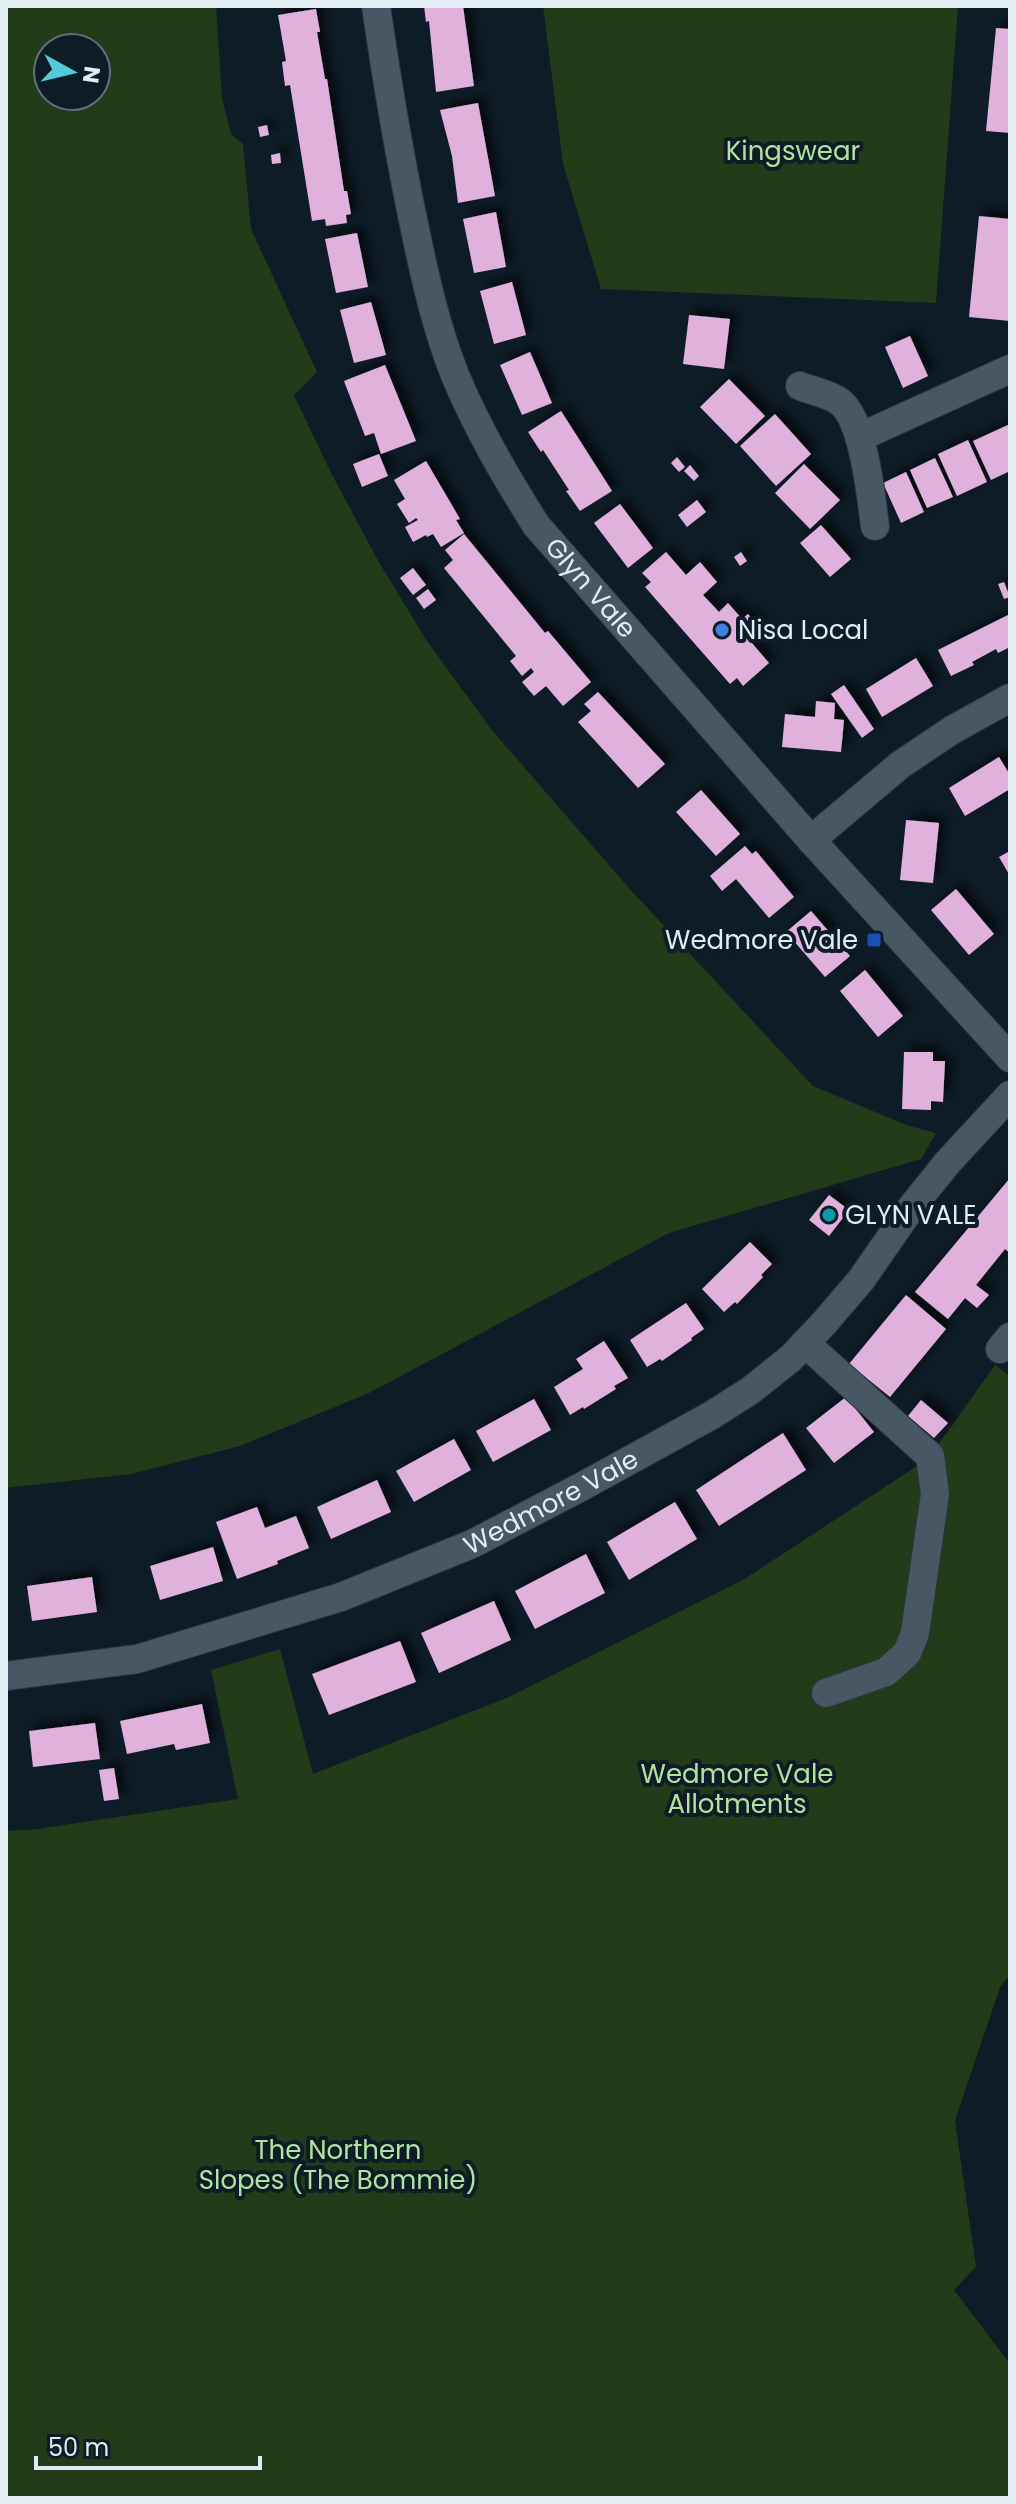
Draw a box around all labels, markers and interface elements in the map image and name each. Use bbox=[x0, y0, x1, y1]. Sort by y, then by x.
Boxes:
north arrow bbox=[32, 32, 112, 112]
text: N bbox=[75, 64, 108, 85]
park label: Kingswear bbox=[726, 133, 860, 169]
street label: Glyn Vale bbox=[537, 530, 645, 646]
place label: Nisa Local bbox=[738, 612, 868, 648]
marker: Nisa Local bbox=[713, 621, 731, 639]
place label: Wedmore Vale bbox=[665, 922, 858, 958]
marker: Wedmore Vale bbox=[865, 931, 883, 949]
place label: GLYN VALE bbox=[845, 1197, 977, 1233]
marker: GLYN VALE bbox=[820, 1206, 838, 1224]
street label: Wedmore Vale bbox=[457, 1441, 645, 1563]
park label: Wedmore Vale Allotments bbox=[641, 1756, 833, 1822]
park label: The Northern Slopes (The Bommie) bbox=[199, 2132, 477, 2198]
scale bar bbox=[36, 2420, 260, 2470]
text: 50 m bbox=[48, 2431, 109, 2464]

